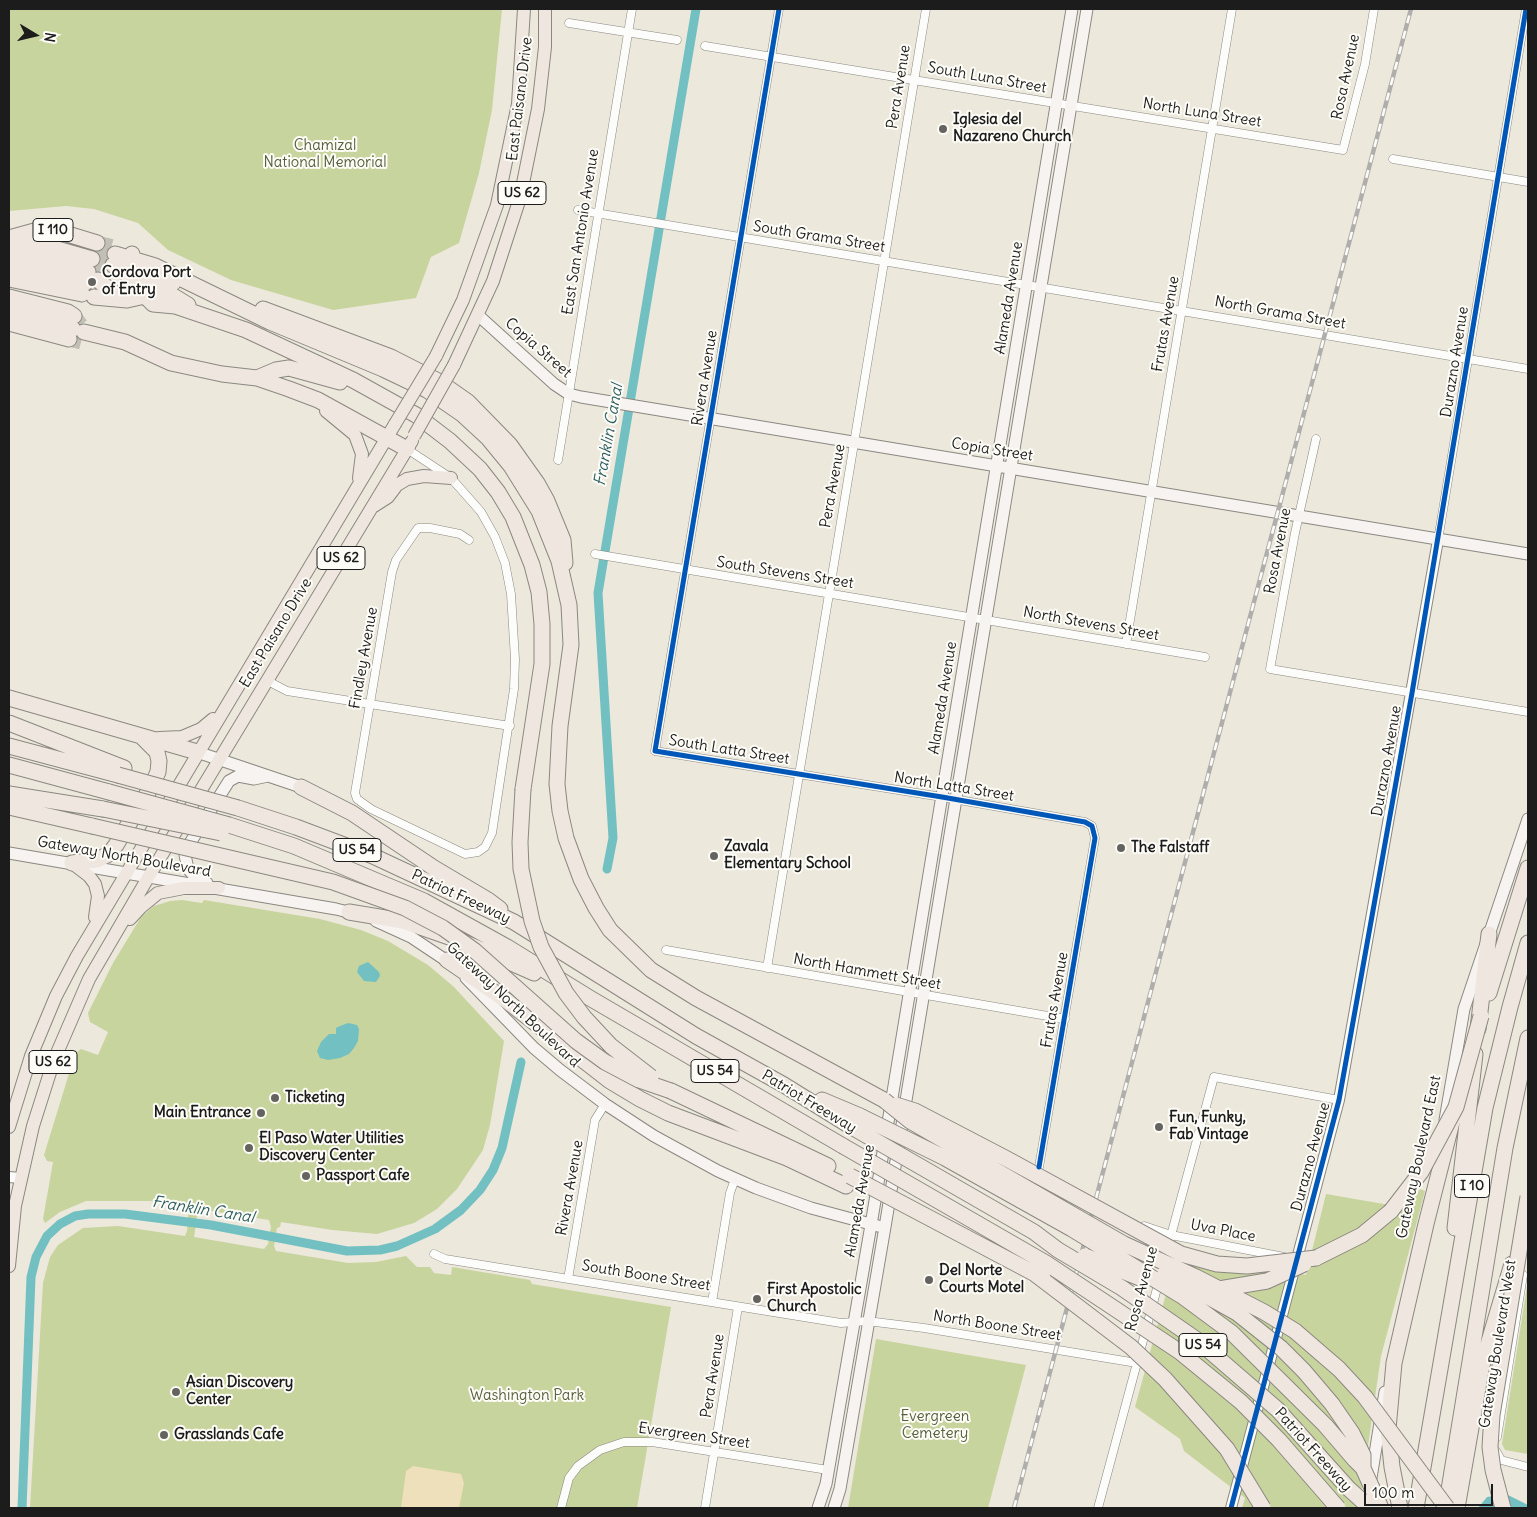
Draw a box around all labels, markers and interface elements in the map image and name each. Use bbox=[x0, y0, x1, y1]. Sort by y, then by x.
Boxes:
north arrow bbox=[10, 10, 60, 60]
text: N bbox=[40, 31, 59, 44]
street label: Rosa Avenue bbox=[1328, 33, 1364, 121]
street label: East Paisano Drive bbox=[503, 36, 537, 162]
street label: Pera Avenue bbox=[883, 44, 915, 130]
street label: South Luna Street bbox=[926, 59, 1048, 97]
street label: North Luna Street bbox=[1142, 95, 1262, 131]
place label: Iglesia del Nazareno Church bbox=[953, 111, 1071, 146]
marker: Iglesia del Nazareno Church bbox=[937, 123, 949, 135]
park label: Chamizal National Memorial bbox=[264, 137, 386, 172]
street label: East San Antonio Avenue bbox=[559, 148, 603, 316]
road number: US 62 bbox=[498, 182, 546, 204]
road number: I 110 bbox=[33, 218, 73, 242]
street label: South Grama Street bbox=[752, 218, 886, 256]
street label: Alameda Avenue bbox=[991, 240, 1027, 356]
place label: Cordova Port of Entry bbox=[102, 264, 191, 299]
street label: Frutas Avenue bbox=[1149, 275, 1183, 373]
marker: Cordova Port of Entry bbox=[86, 276, 98, 288]
street label: North Grama Street bbox=[1213, 293, 1347, 333]
street label: Durazno Avenue bbox=[1437, 305, 1473, 419]
street label: Copia Street bbox=[501, 314, 575, 382]
street label: Rivera Avenue bbox=[689, 329, 721, 427]
water label: Franklin Canal bbox=[591, 383, 627, 487]
street label: Copia Street bbox=[950, 435, 1034, 465]
street label: Pera Avenue bbox=[817, 443, 849, 529]
street label: Rosa Avenue bbox=[1261, 507, 1295, 595]
road number: US 62 bbox=[317, 546, 365, 570]
street label: South Stevens Street bbox=[715, 553, 855, 593]
street label: East Paisano Drive bbox=[236, 575, 316, 691]
street label: North Stevens Street bbox=[1022, 603, 1160, 645]
street label: Findley Avenue bbox=[346, 606, 382, 710]
street label: Alameda Avenue bbox=[925, 640, 961, 756]
street label: Durazno Avenue bbox=[1368, 704, 1406, 818]
street label: South Latta Street bbox=[667, 732, 791, 768]
street label: North Latta Street bbox=[893, 769, 1015, 805]
street label: Gateway North Boulevard bbox=[36, 833, 212, 881]
road number: US 54 bbox=[333, 838, 381, 862]
place label: Zavala Elementary School bbox=[724, 838, 851, 873]
place label: The Falstaff bbox=[1131, 839, 1209, 857]
marker: The Falstaff bbox=[1115, 842, 1127, 854]
marker: Zavala Elementary School bbox=[708, 850, 720, 862]
street label: Patriot Freeway bbox=[409, 866, 513, 928]
street label: Gateway North Boulevard bbox=[443, 938, 583, 1072]
street label: North Hammett Street bbox=[792, 950, 942, 994]
street label: Frutas Avenue bbox=[1038, 951, 1072, 1049]
road number: US 62 bbox=[29, 1050, 77, 1074]
road number: US 54 bbox=[691, 1060, 739, 1082]
street label: Patriot Freeway bbox=[758, 1067, 860, 1137]
street label: Gateway Boulevard East bbox=[1393, 1074, 1445, 1240]
place label: Ticketing bbox=[285, 1089, 345, 1107]
marker: Ticketing bbox=[269, 1092, 281, 1104]
street label: Durazno Avenue bbox=[1288, 1101, 1334, 1213]
place label: Main Entrance bbox=[154, 1104, 251, 1122]
marker: Main Entrance bbox=[255, 1107, 267, 1119]
place label: Fun, Funky, Fab Vintage bbox=[1169, 1109, 1248, 1144]
marker: Fun, Funky, Fab Vintage bbox=[1153, 1121, 1165, 1133]
place label: El Paso Water Utilities Discovery Center bbox=[259, 1130, 404, 1165]
street label: Rivera Avenue bbox=[553, 1139, 587, 1237]
marker: El Paso Water Utilities Discovery Center bbox=[243, 1142, 255, 1154]
street label: Alameda Avenue bbox=[841, 1143, 879, 1259]
place label: Passport Cafe bbox=[316, 1167, 410, 1185]
marker: Passport Cafe bbox=[300, 1170, 312, 1182]
road number: I 10 bbox=[1454, 1174, 1490, 1198]
water label: Franklin Canal bbox=[151, 1192, 255, 1228]
street label: Uva Place bbox=[1189, 1216, 1257, 1246]
street label: Rosa Avenue bbox=[1122, 1245, 1162, 1333]
street label: South Boone Street bbox=[580, 1257, 712, 1295]
street label: Gateway Boulevard West bbox=[1476, 1258, 1520, 1430]
place label: Del Norte Courts Motel bbox=[939, 1262, 1024, 1297]
marker: Del Norte Courts Motel bbox=[923, 1274, 935, 1286]
place label: First Apostolic Church bbox=[767, 1281, 862, 1316]
marker: First Apostolic Church bbox=[751, 1293, 763, 1305]
street label: North Boone Street bbox=[932, 1307, 1062, 1345]
street label: Pera Avenue bbox=[697, 1333, 729, 1419]
road number: US 54 bbox=[1179, 1334, 1227, 1356]
place label: Asian Discovery Center bbox=[186, 1374, 293, 1409]
marker: Asian Discovery Center bbox=[170, 1386, 182, 1398]
park label: Washington Park bbox=[470, 1387, 584, 1405]
street label: Patriot Freeway bbox=[1270, 1404, 1356, 1496]
park label: Evergreen Cemetery bbox=[901, 1408, 969, 1443]
street label: Evergreen Street bbox=[637, 1419, 751, 1453]
place label: Grasslands Cafe bbox=[174, 1426, 284, 1444]
marker: Grasslands Cafe bbox=[158, 1429, 170, 1441]
scale bar bbox=[1367, 1474, 1496, 1506]
text: 100 m bbox=[1372, 1483, 1414, 1502]

